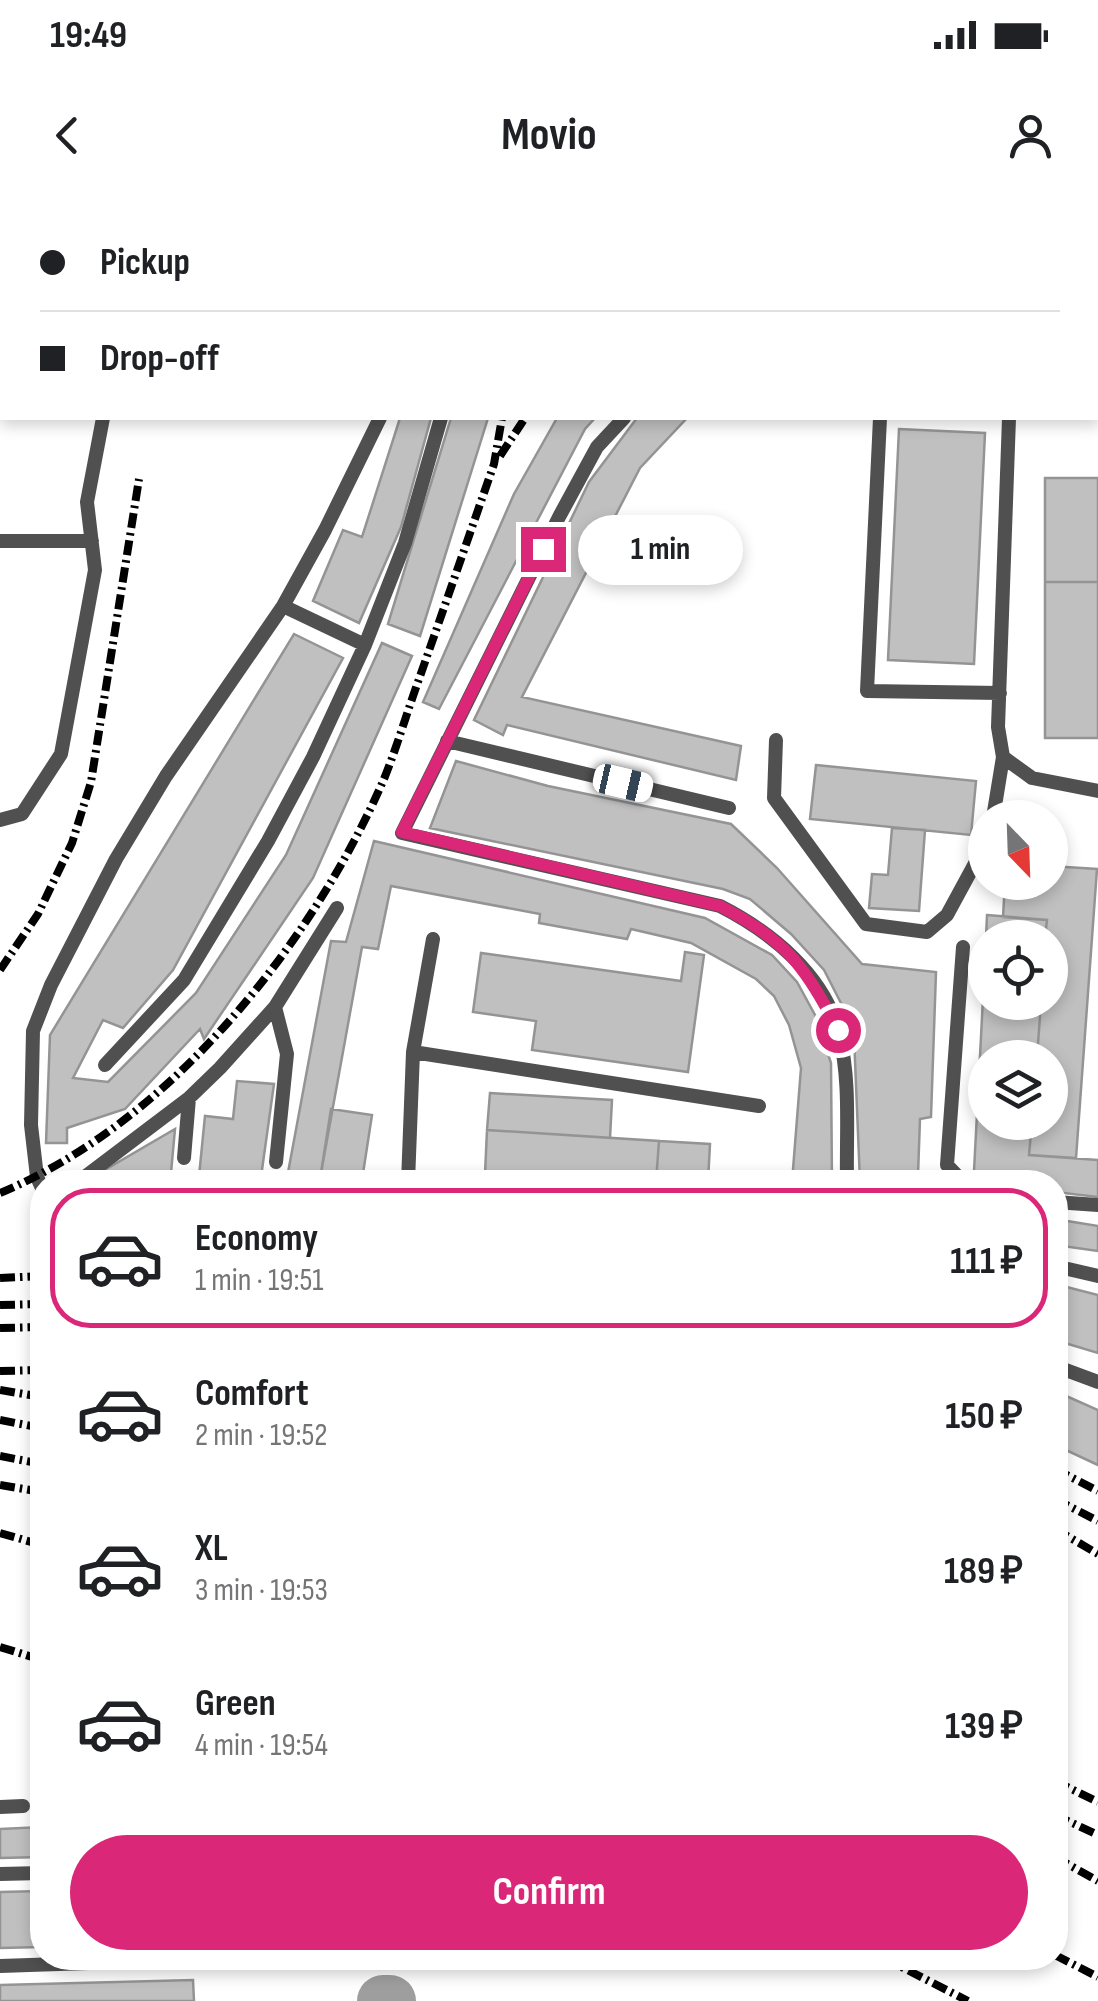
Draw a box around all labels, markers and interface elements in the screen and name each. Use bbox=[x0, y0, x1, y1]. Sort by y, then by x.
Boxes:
text: 19:49 bbox=[50, 13, 127, 58]
icon: back bbox=[40, 108, 95, 163]
text: Movio bbox=[501, 108, 597, 163]
icon: person bbox=[1003, 108, 1058, 163]
text: Pickup bbox=[100, 240, 190, 285]
text: Drop-off bbox=[100, 336, 219, 381]
callout: 1 min bbox=[578, 514, 743, 584]
route end bbox=[521, 527, 566, 572]
text: 1 min bbox=[631, 530, 690, 569]
car bbox=[590, 762, 656, 804]
north arrow bbox=[968, 800, 1068, 900]
map controls bbox=[968, 800, 1068, 1140]
button: locate bbox=[968, 920, 1068, 1020]
route start bbox=[816, 1008, 861, 1053]
button: layers bbox=[968, 1040, 1068, 1140]
icon: car bbox=[75, 1213, 165, 1303]
text: Economy bbox=[195, 1216, 318, 1261]
text: 111 ₽ bbox=[950, 1239, 1023, 1284]
text: 1 min · 19:51 bbox=[195, 1261, 323, 1300]
icon: car bbox=[75, 1368, 165, 1458]
text: Comfort bbox=[195, 1371, 309, 1416]
text: 150 ₽ bbox=[945, 1394, 1023, 1439]
text: 2 min · 19:52 bbox=[195, 1416, 327, 1455]
icon: car bbox=[75, 1523, 165, 1613]
text: XL bbox=[195, 1526, 228, 1571]
text: 189 ₽ bbox=[944, 1549, 1023, 1594]
text: 3 min · 19:53 bbox=[195, 1571, 328, 1610]
icon: car bbox=[75, 1678, 165, 1768]
text: Green bbox=[195, 1681, 276, 1726]
text: 139 ₽ bbox=[945, 1704, 1023, 1749]
text: 4 min · 19:54 bbox=[195, 1726, 328, 1765]
button: Confirm bbox=[70, 1835, 1028, 1950]

